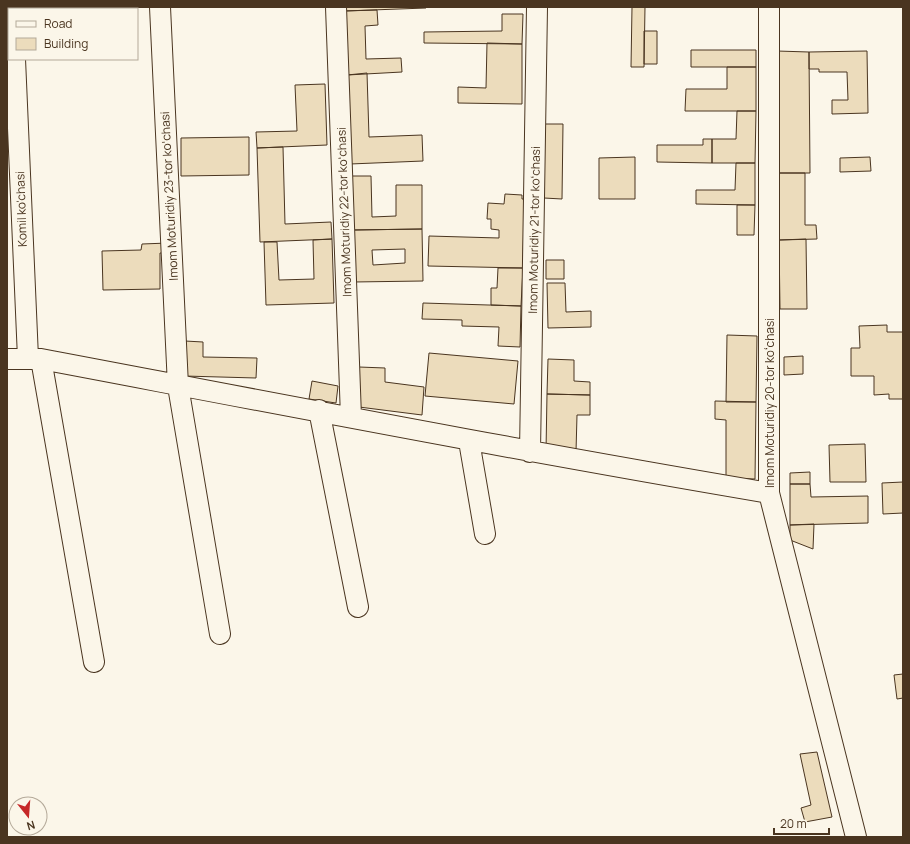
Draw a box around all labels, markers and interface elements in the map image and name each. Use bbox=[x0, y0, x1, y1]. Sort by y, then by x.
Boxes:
legend bbox=[8, 8, 138, 60]
text: Road bbox=[44, 15, 72, 32]
text: Building bbox=[44, 35, 88, 52]
street label: Imom Moturidiy 23-tor koʻchasi bbox=[156, 111, 182, 281]
street label: Imom Moturidiy 22-tor koʻchasi bbox=[333, 127, 355, 297]
street label: Imom Moturidiy 21-tor koʻchasi bbox=[524, 146, 544, 314]
street label: Komil ko'chasi bbox=[11, 171, 31, 247]
street label: Imom Moturidiy 20-tor koʻchasi bbox=[761, 318, 778, 488]
north arrow bbox=[8, 796, 48, 836]
scale bar bbox=[774, 810, 829, 836]
text: 20 m bbox=[780, 815, 807, 832]
text: N bbox=[25, 818, 37, 834]

